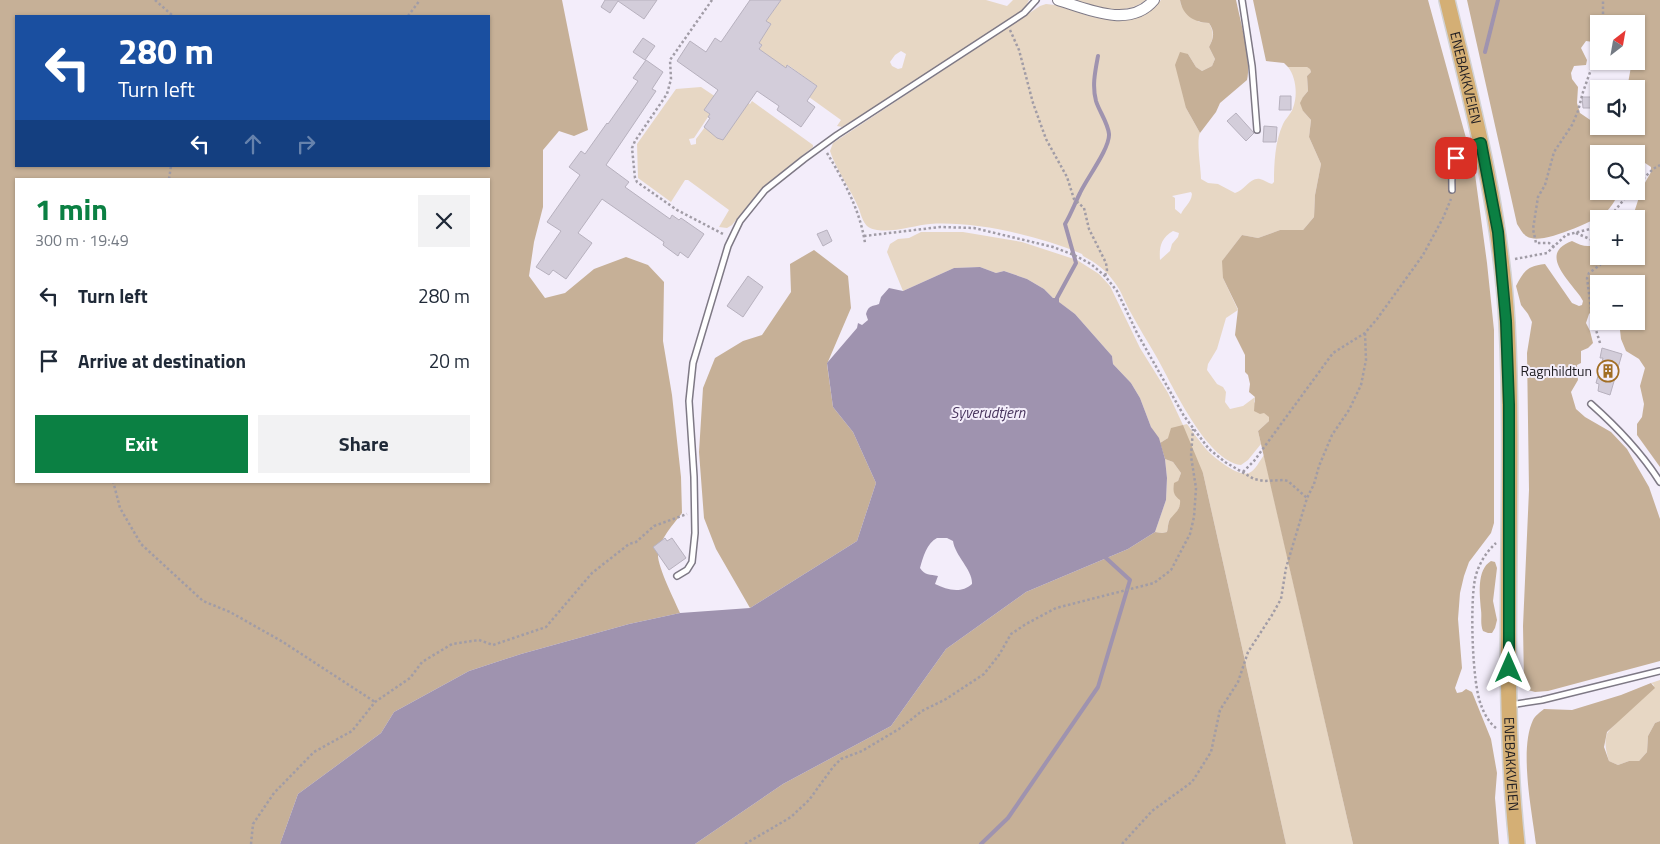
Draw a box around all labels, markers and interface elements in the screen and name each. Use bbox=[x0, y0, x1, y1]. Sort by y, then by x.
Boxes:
north arrow bbox=[1590, 15, 1645, 70]
map controls bbox=[1590, 15, 1645, 330]
text: 280 m bbox=[118, 24, 214, 78]
street label: ENEBAKKVEIEN bbox=[1445, 29, 1487, 126]
icon: left bbox=[35, 35, 100, 100]
text: Turn left bbox=[118, 72, 195, 106]
button: sound bbox=[1590, 80, 1645, 135]
icon: left bbox=[186, 130, 214, 158]
icon: ahead bbox=[239, 130, 267, 158]
icon: right bbox=[292, 130, 320, 158]
pin bbox=[1435, 137, 1477, 179]
icon: arrive bbox=[1442, 144, 1470, 172]
button: search bbox=[1590, 145, 1645, 200]
text: 1 min bbox=[35, 186, 108, 232]
button: close bbox=[418, 195, 470, 247]
button: + bbox=[1590, 210, 1645, 265]
text: 300 m · 19:49 bbox=[35, 228, 129, 252]
button: − bbox=[1590, 275, 1645, 330]
text: Turn left bbox=[78, 281, 148, 310]
text: 280 m bbox=[418, 281, 470, 310]
icon: left bbox=[35, 282, 63, 310]
text: Arrive at destination bbox=[78, 346, 246, 375]
text: 20 m bbox=[429, 346, 470, 375]
icon: arrive bbox=[35, 347, 63, 375]
building icon: Ragnhildtun bbox=[1596, 359, 1620, 383]
place label: Ragnhildtun bbox=[1521, 360, 1592, 381]
water label: Syverudtjern bbox=[951, 401, 1026, 424]
button: Exit bbox=[35, 415, 248, 473]
button: Share bbox=[258, 415, 470, 473]
position arrow bbox=[1482, 641, 1534, 693]
street label: ENEBAKKVEIEN bbox=[1499, 716, 1525, 812]

